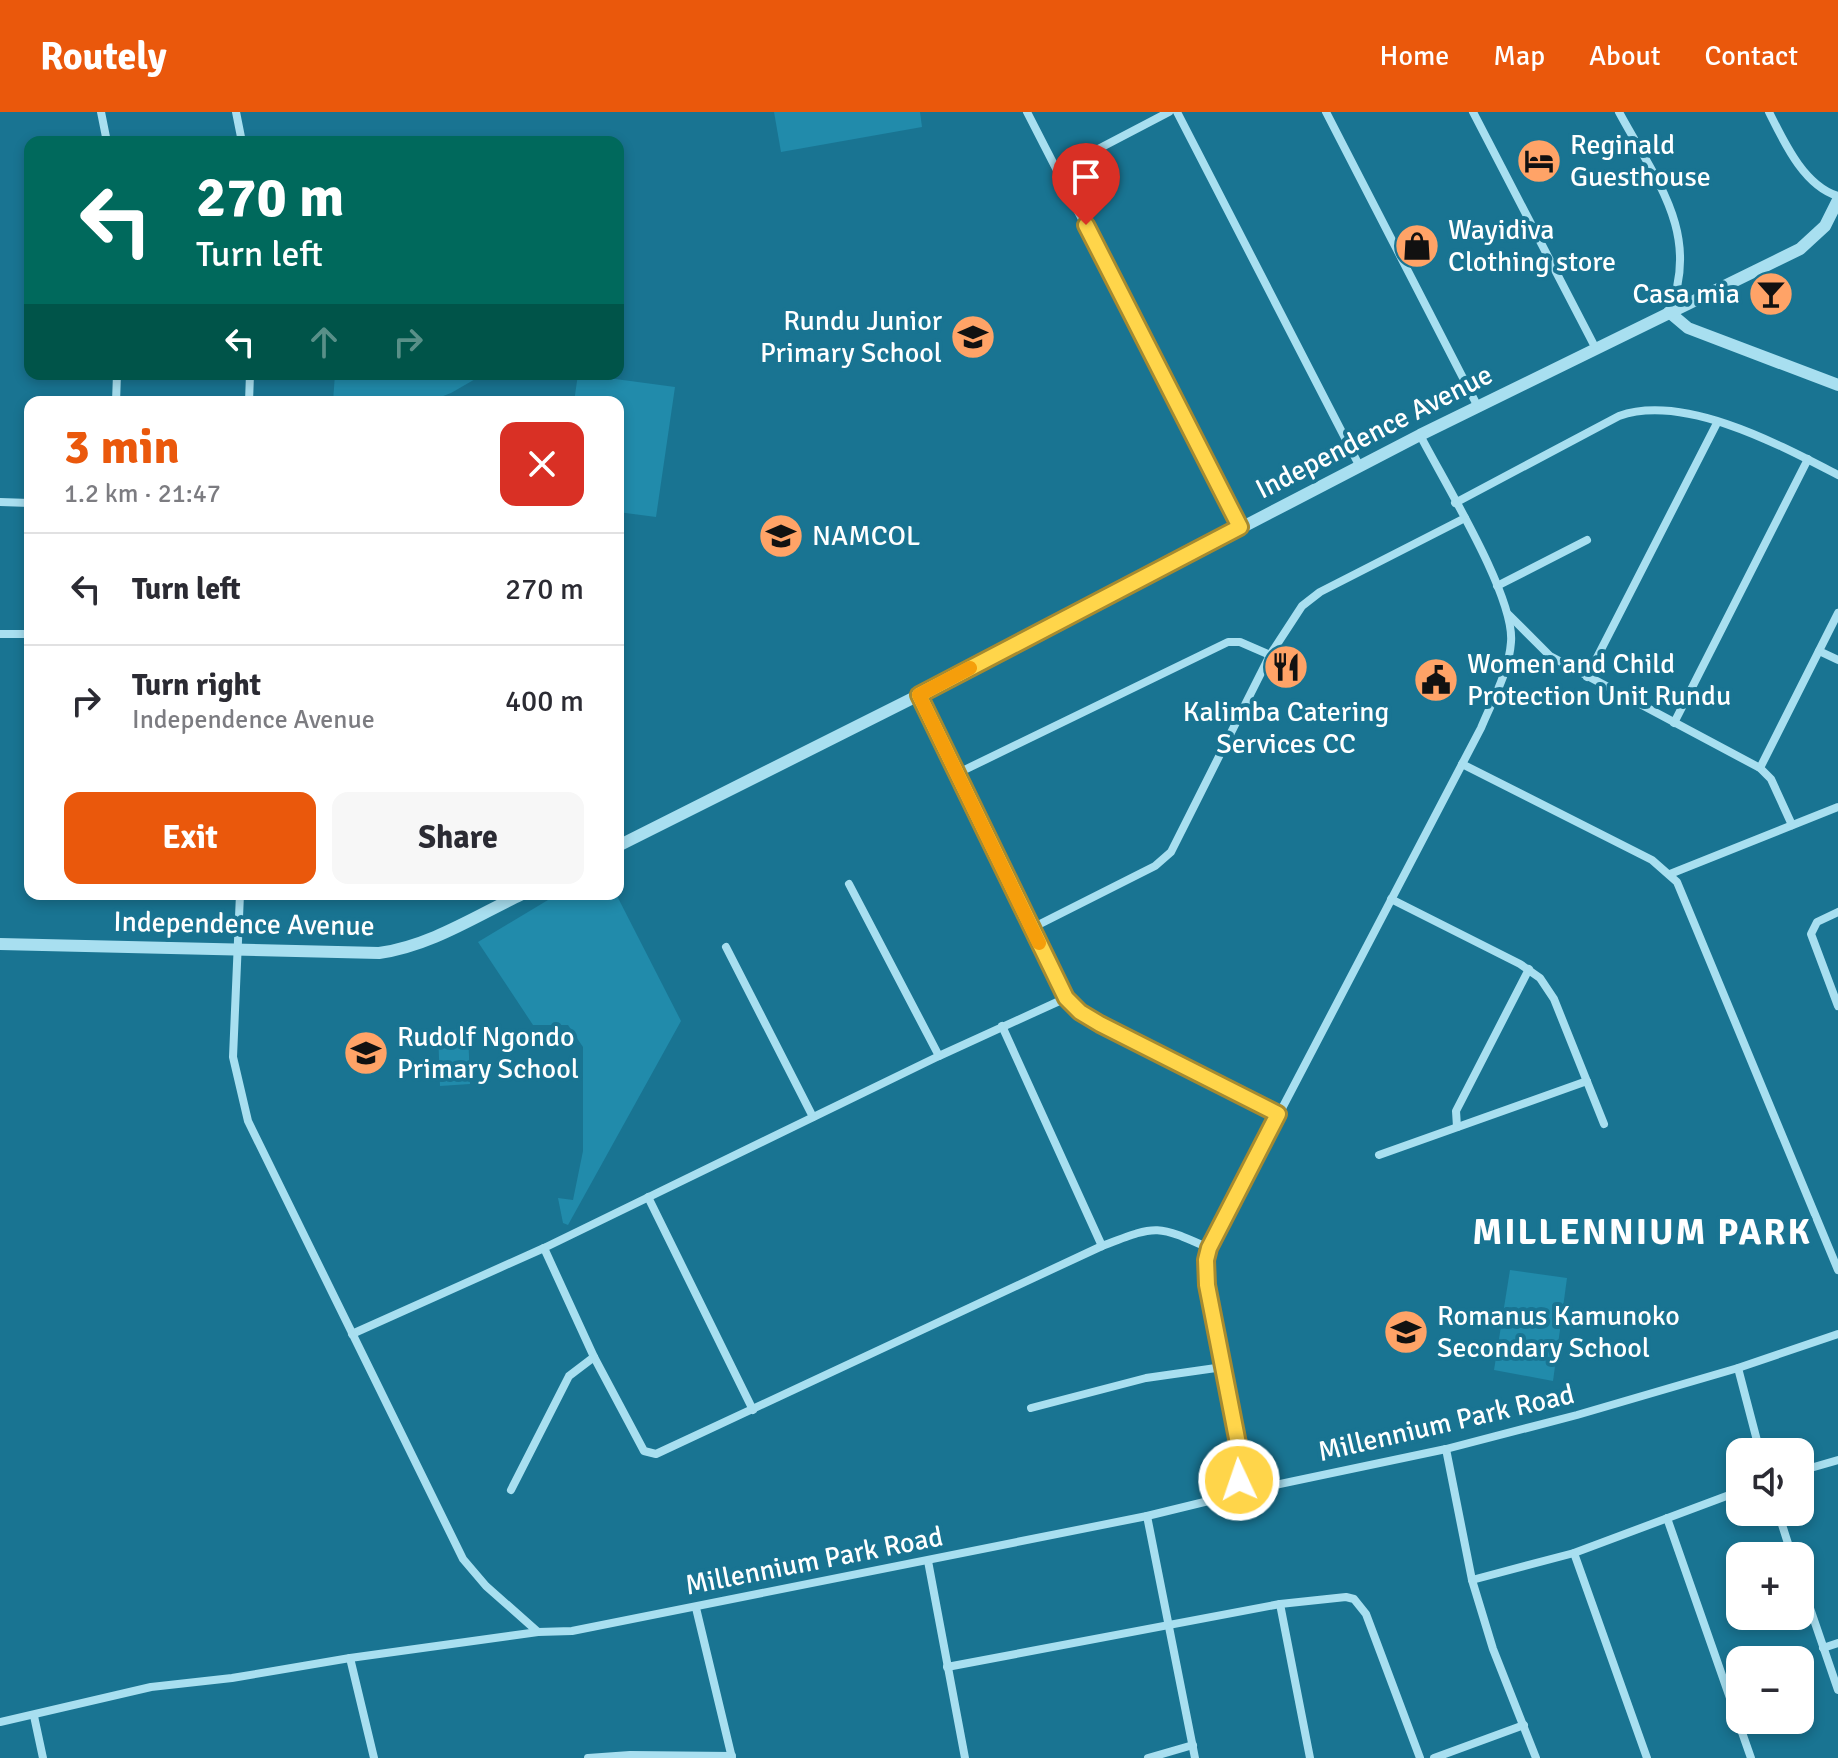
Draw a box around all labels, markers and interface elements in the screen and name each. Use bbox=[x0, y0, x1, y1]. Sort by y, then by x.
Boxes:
text: Routely bbox=[40, 33, 167, 80]
text: Home bbox=[1380, 39, 1449, 73]
text: Map bbox=[1493, 39, 1545, 73]
text: About bbox=[1589, 39, 1661, 73]
text: Contact bbox=[1705, 39, 1798, 73]
place label: Reginald Guesthouse bbox=[1570, 128, 1711, 194]
hotel icon: Reginald Guesthouse bbox=[1515, 137, 1563, 185]
pin bbox=[1052, 143, 1120, 225]
icon: arrive bbox=[1064, 155, 1108, 199]
text: 270 m bbox=[196, 163, 344, 232]
icon: left bbox=[64, 168, 168, 272]
place label: Wayidiva Clothing store bbox=[1448, 213, 1616, 279]
shop icon: Wayidiva Clothing store bbox=[1393, 222, 1441, 270]
text: Turn left bbox=[196, 232, 323, 277]
bar icon: Casa mia bbox=[1747, 270, 1795, 318]
place label: Casa mia bbox=[1632, 277, 1740, 311]
place label: Rundu Junior Primary School bbox=[760, 304, 943, 370]
school or university icon: Rundu Junior Primary School bbox=[949, 313, 997, 361]
icon: left bbox=[218, 320, 262, 364]
icon: ahead bbox=[302, 320, 346, 364]
icon: right bbox=[386, 320, 430, 364]
street label: Independence Avenue bbox=[1250, 358, 1498, 506]
text: 3 min bbox=[64, 418, 180, 477]
button: close bbox=[500, 422, 584, 506]
text: 1.2 km · 21:47 bbox=[64, 478, 221, 510]
school or university icon: NAMCOL bbox=[757, 512, 805, 560]
place label: NAMCOL bbox=[812, 519, 920, 553]
icon: left bbox=[64, 567, 108, 611]
text: Turn left bbox=[132, 571, 241, 608]
text: 270 m bbox=[505, 571, 584, 608]
restaurant icon: Kalimba Catering Services CC bbox=[1262, 643, 1310, 691]
place label: Women and Child Protection Unit Rundu bbox=[1467, 647, 1731, 713]
public building icon: Women and Child Protection Unit Rundu bbox=[1412, 656, 1460, 704]
text: Turn right bbox=[132, 667, 261, 704]
icon: right bbox=[64, 679, 108, 723]
text: 400 m bbox=[505, 683, 584, 720]
place label: Kalimba Catering Services CC bbox=[1183, 695, 1389, 761]
text: Independence Avenue bbox=[132, 704, 375, 736]
button: Exit bbox=[64, 792, 316, 884]
button: Share bbox=[332, 792, 584, 884]
street label: Independence Avenue bbox=[113, 905, 375, 943]
place label: Rudolf Ngondo Primary School bbox=[397, 1020, 579, 1086]
school or university icon: Rudolf Ngondo Primary School bbox=[342, 1029, 390, 1077]
district label: MILLENNIUM PARK bbox=[1472, 1210, 1812, 1255]
place label: Romanus Kamunoko Secondary School bbox=[1437, 1299, 1680, 1365]
school or university icon: Romanus Kamunoko Secondary School bbox=[1382, 1308, 1430, 1356]
street label: Millennium Park Road bbox=[1315, 1377, 1577, 1469]
position arrow bbox=[1197, 1438, 1281, 1522]
map controls bbox=[1726, 1438, 1814, 1734]
button: sound bbox=[1726, 1438, 1814, 1526]
street label: Millennium Park Road bbox=[682, 1519, 946, 1603]
button: + bbox=[1726, 1542, 1814, 1630]
button: − bbox=[1726, 1646, 1814, 1734]

